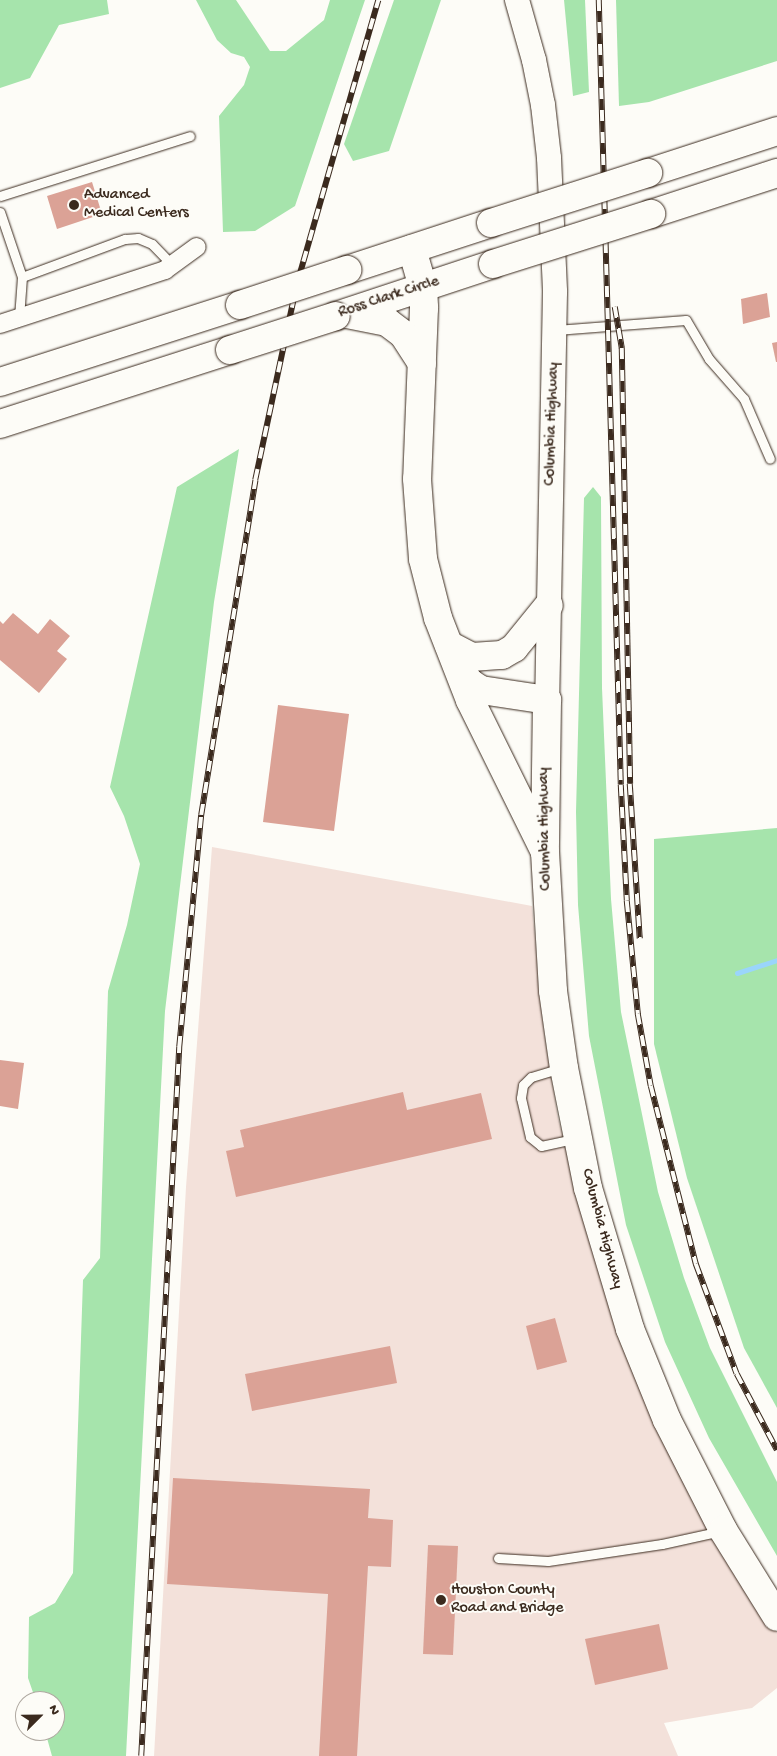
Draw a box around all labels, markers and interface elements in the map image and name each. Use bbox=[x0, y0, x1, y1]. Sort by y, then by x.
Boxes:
place label: Advanced Medical Centers bbox=[84, 186, 189, 224]
marker: Advanced Medical Centers bbox=[68, 199, 80, 211]
street label: Ross Clark Circle bbox=[336, 273, 442, 323]
street label: Columbia Highway bbox=[541, 362, 565, 486]
street label: Columbia Highway bbox=[535, 767, 557, 891]
street label: Columbia Highway bbox=[576, 1167, 626, 1291]
place label: Houston County Road and Bridge bbox=[451, 1581, 563, 1619]
marker: Houston County Road and Bridge bbox=[435, 1594, 447, 1606]
north arrow bbox=[15, 1691, 65, 1741]
text: N bbox=[44, 1703, 63, 1718]

